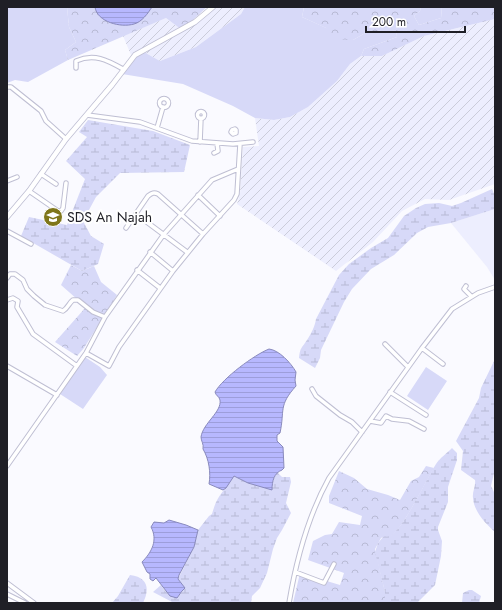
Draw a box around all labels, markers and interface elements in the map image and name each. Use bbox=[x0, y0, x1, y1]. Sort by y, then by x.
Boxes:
scale bar bbox=[366, 8, 465, 34]
text: 200 m bbox=[372, 13, 406, 31]
school or university icon: SDS An Najah bbox=[42, 206, 64, 228]
place label: SDS An Najah bbox=[67, 207, 152, 227]

